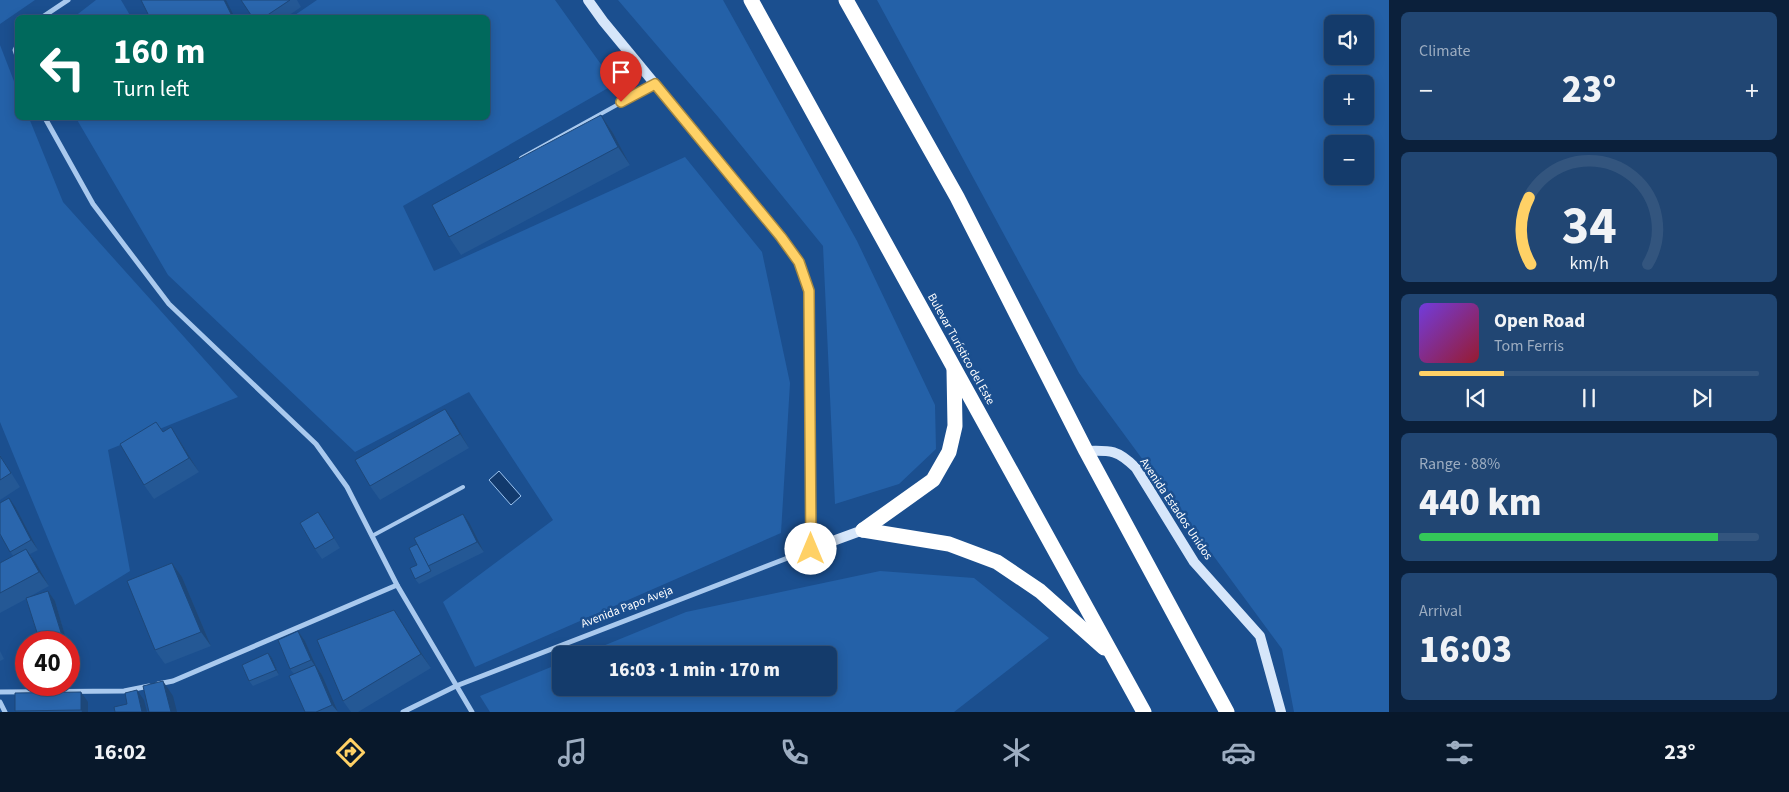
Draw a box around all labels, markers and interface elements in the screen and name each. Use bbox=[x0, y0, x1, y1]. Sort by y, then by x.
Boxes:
map controls bbox=[1324, 15, 1374, 185]
button: sound bbox=[1324, 15, 1374, 65]
text: 160 m bbox=[113, 27, 205, 77]
icon: left bbox=[30, 35, 95, 100]
text: Climate bbox=[1419, 40, 1470, 62]
pin bbox=[600, 51, 642, 102]
icon: arrive bbox=[607, 58, 635, 86]
text: 23° bbox=[1562, 63, 1616, 117]
text: − bbox=[1419, 71, 1433, 111]
text: + bbox=[1745, 71, 1759, 111]
text: Turn left bbox=[113, 73, 189, 105]
button: + bbox=[1324, 75, 1374, 125]
button: − bbox=[1324, 135, 1374, 185]
text: 34 bbox=[1562, 190, 1616, 264]
text: km/h bbox=[1569, 251, 1609, 276]
street label: Bulevar Turístico del Este bbox=[923, 290, 999, 408]
text: Open Road bbox=[1494, 308, 1585, 335]
text: Tom Ferris bbox=[1494, 335, 1564, 357]
icon: previous bbox=[1462, 384, 1490, 412]
icon: pause bbox=[1575, 384, 1603, 412]
icon: next bbox=[1688, 384, 1716, 412]
text: Range · 88% bbox=[1419, 453, 1500, 475]
street label: Avenida Estados Unidos bbox=[1136, 455, 1216, 563]
text: 440 km bbox=[1419, 476, 1541, 530]
position arrow bbox=[784, 522, 836, 574]
street label: Avenida Papo Aveja bbox=[578, 582, 676, 632]
text: Arrival bbox=[1419, 600, 1462, 622]
text: 16:03 bbox=[1419, 623, 1512, 677]
speed limit sign: 40 bbox=[15, 631, 80, 696]
text: 16:03 · 1 min · 170 m bbox=[609, 657, 780, 684]
icon: directions bbox=[333, 735, 368, 770]
icon: music bbox=[555, 735, 590, 770]
icon: phone bbox=[777, 735, 812, 770]
icon: climate bbox=[999, 735, 1034, 770]
icon: car bbox=[1221, 735, 1256, 770]
icon: filters bbox=[1442, 735, 1477, 770]
text: 16:02 bbox=[93, 736, 146, 768]
text: 23° bbox=[1664, 736, 1696, 768]

